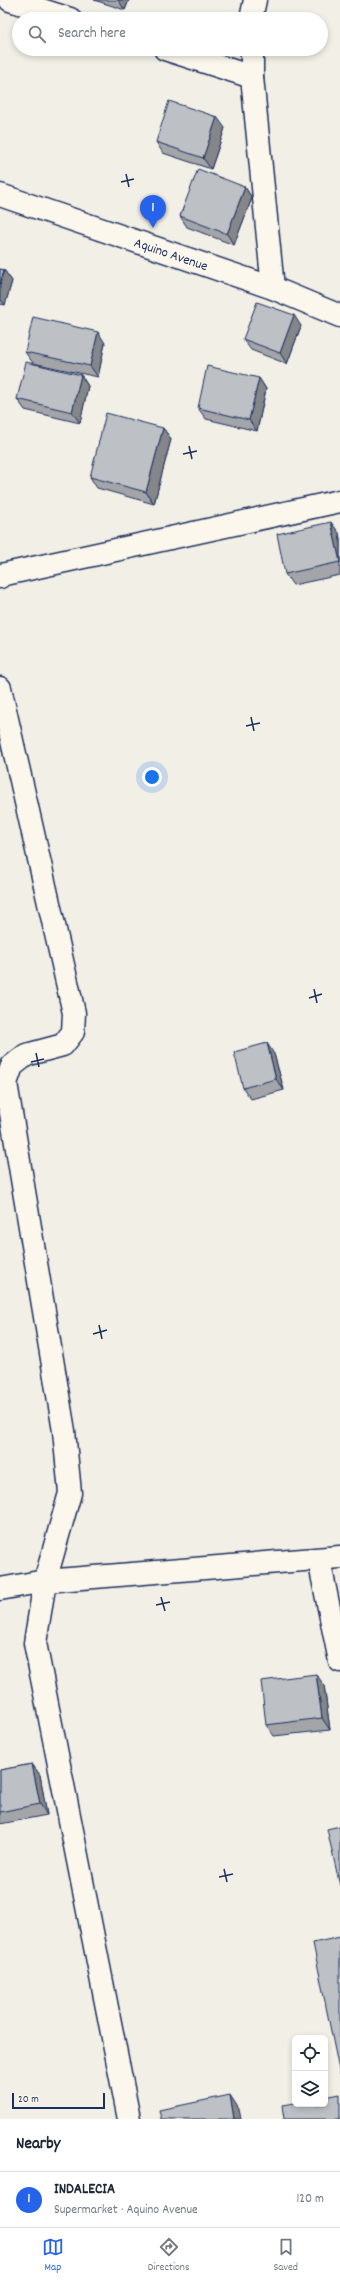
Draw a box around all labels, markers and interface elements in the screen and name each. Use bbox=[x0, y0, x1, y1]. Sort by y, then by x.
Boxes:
search box bbox=[12, 12, 328, 56]
icon: search bbox=[26, 23, 48, 45]
text: Search here bbox=[58, 23, 126, 45]
pin: 1 bbox=[140, 195, 166, 228]
street label: Aquino Avenue bbox=[131, 233, 210, 277]
your location bbox=[142, 767, 162, 787]
map controls bbox=[292, 2035, 328, 2107]
button: locate bbox=[292, 2035, 328, 2071]
button: layers bbox=[292, 2071, 328, 2107]
scale bar bbox=[12, 2091, 105, 2110]
text: 20 m bbox=[18, 2092, 39, 2108]
text: Nearby bbox=[16, 2133, 60, 2157]
text: INDALECIA bbox=[54, 2179, 115, 2201]
text: 1 bbox=[28, 2190, 30, 2209]
text: 120 m bbox=[296, 2190, 324, 2209]
text: Supermarket · Aquino Avenue bbox=[54, 2201, 198, 2220]
tab: Map bbox=[42, 2236, 64, 2276]
tab: Directions bbox=[148, 2236, 190, 2276]
tab: Saved bbox=[273, 2236, 298, 2276]

